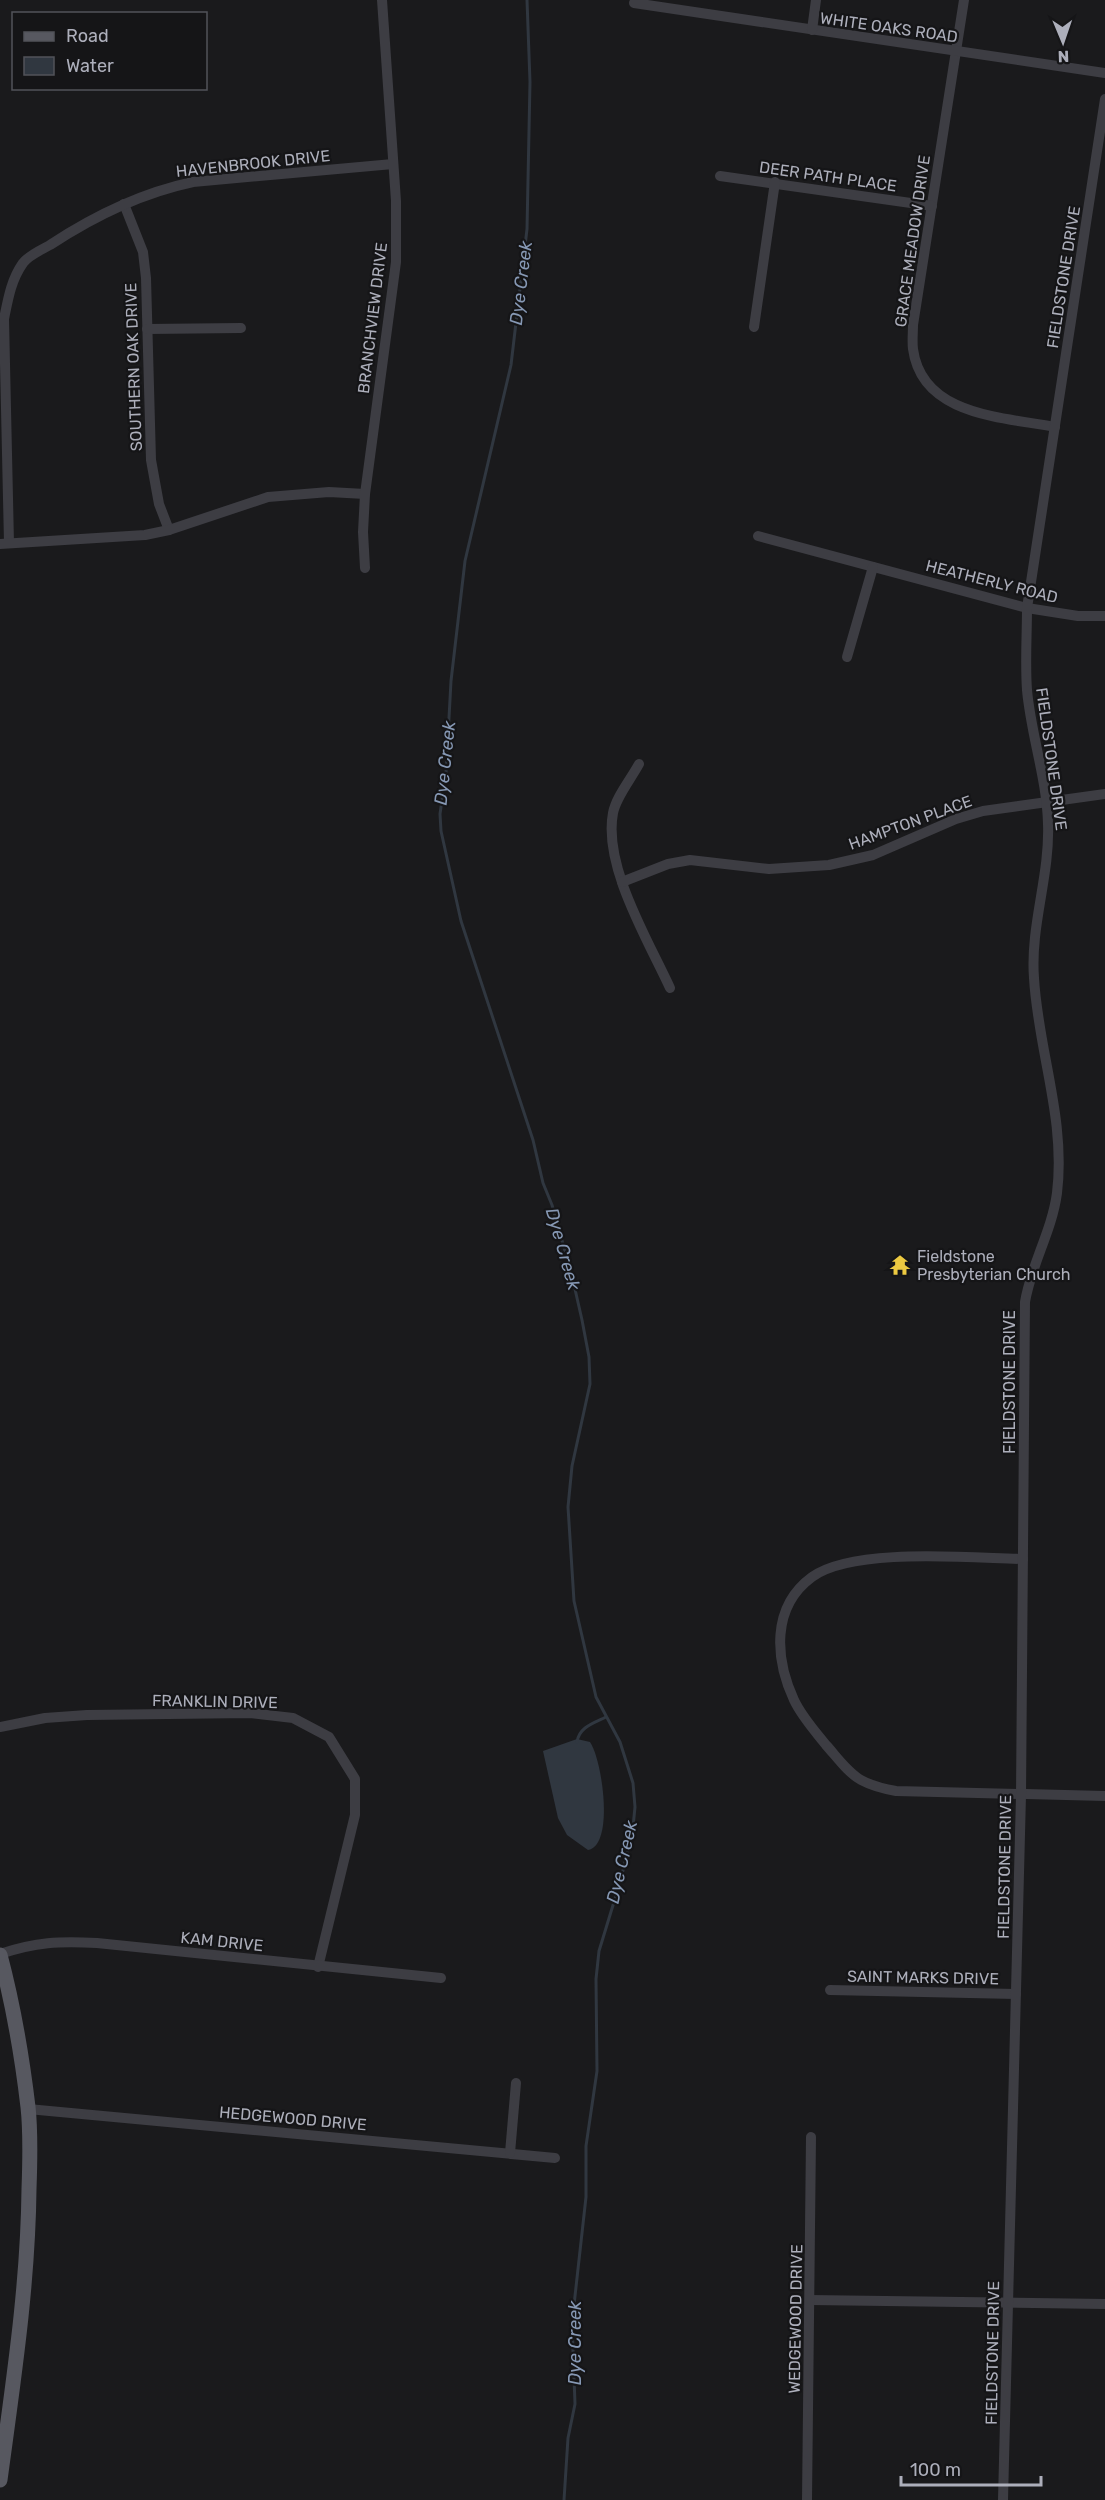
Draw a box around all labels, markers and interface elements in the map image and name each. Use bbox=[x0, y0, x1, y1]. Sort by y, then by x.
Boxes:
street label: WHITE OAKS ROAD bbox=[819, 8, 959, 47]
legend bbox=[12, 12, 207, 90]
north arrow bbox=[1033, 12, 1093, 72]
text: Road bbox=[66, 25, 109, 47]
text: N bbox=[1057, 47, 1070, 66]
text: Water bbox=[66, 55, 114, 77]
street label: HAVENBROOK DRIVE bbox=[175, 146, 331, 181]
street label: GRACE MEADOW DRIVE bbox=[891, 154, 934, 328]
street label: DEER PATH PLACE bbox=[758, 157, 898, 196]
street label: FIELDSTONE DRIVE bbox=[1043, 205, 1084, 350]
water label: Dye Creek bbox=[505, 239, 537, 326]
street label: BRANCHVIEW DRIVE bbox=[354, 241, 391, 395]
street label: SOUTHERN OAK DRIVE bbox=[121, 282, 146, 452]
street label: HEATHERLY ROAD bbox=[924, 556, 1060, 607]
street label: FIELDSTONE DRIVE bbox=[1032, 686, 1071, 832]
water label: Dye Creek bbox=[430, 719, 460, 806]
street label: HAMPTON PLACE bbox=[846, 791, 975, 854]
water label: Dye Creek bbox=[541, 1205, 585, 1293]
place label: Fieldstone Presbyterian Church bbox=[917, 1247, 1071, 1284]
temple icon: Fieldstone Presbyterian Church bbox=[888, 1253, 912, 1277]
street label: FIELDSTONE DRIVE bbox=[1000, 1310, 1019, 1454]
street label: FRANKLIN DRIVE bbox=[152, 1691, 278, 1712]
street label: FIELDSTONE DRIVE bbox=[994, 1795, 1015, 1939]
water label: Dye Creek bbox=[602, 1818, 642, 1906]
street label: KAM DRIVE bbox=[180, 1928, 264, 1955]
street label: SAINT MARKS DRIVE bbox=[847, 1967, 999, 1988]
street label: HEDGEWOOD DRIVE bbox=[218, 2103, 368, 2134]
street label: WEDGEWOOD DRIVE bbox=[785, 2244, 806, 2394]
street label: FIELDSTONE DRIVE bbox=[982, 2281, 1003, 2425]
water label: Dye Creek bbox=[564, 2300, 586, 2385]
scale bar bbox=[901, 2449, 1040, 2487]
text: 100 m bbox=[910, 2459, 961, 2481]

